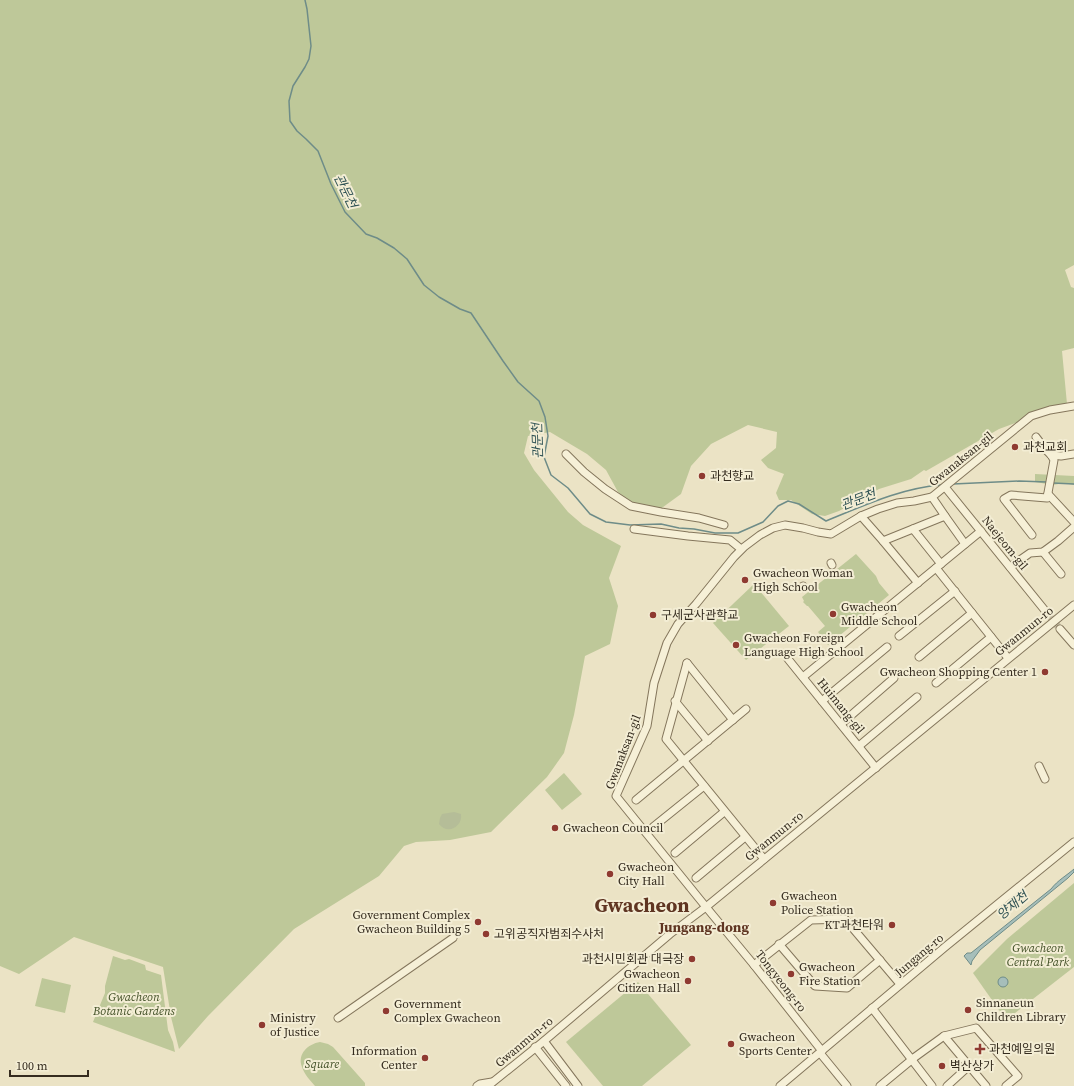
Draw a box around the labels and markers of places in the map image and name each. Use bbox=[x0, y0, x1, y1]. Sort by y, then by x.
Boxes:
place label: 과천교회 bbox=[1023, 439, 1067, 455]
marker: 과천교회 bbox=[1010, 442, 1020, 452]
place label: 과천향교 bbox=[710, 468, 754, 484]
marker: 과천향교 bbox=[697, 471, 707, 481]
place label: Gwacheon Woman High School bbox=[753, 565, 853, 595]
marker: Gwacheon Woman High School bbox=[740, 575, 750, 585]
place label: Gwacheon Middle School bbox=[841, 599, 918, 629]
place label: 구세군사관학교 bbox=[661, 607, 738, 623]
marker: Gwacheon Middle School bbox=[828, 609, 838, 619]
marker: 구세군사관학교 bbox=[648, 610, 658, 620]
place label: Gwacheon Foreign Language High School bbox=[744, 630, 864, 660]
marker: Gwacheon Foreign Language High School bbox=[731, 640, 741, 650]
place label: Gwacheon Shopping Center 1 bbox=[880, 664, 1037, 680]
marker: Gwacheon Shopping Center 1 bbox=[1040, 667, 1050, 677]
place label: Gwacheon Council bbox=[563, 820, 664, 836]
marker: Gwacheon Council bbox=[550, 823, 560, 833]
place label: Gwacheon City Hall bbox=[618, 859, 674, 889]
marker: Gwacheon City Hall bbox=[605, 869, 615, 879]
place label: Gwacheon Police Station bbox=[781, 888, 854, 918]
marker: Gwacheon Police Station bbox=[768, 898, 778, 908]
place label: Government Complex Gwacheon Building 5 bbox=[352, 907, 471, 937]
marker: Government Complex Gwacheon Building 5 bbox=[473, 917, 483, 927]
place label: KT과천타워 bbox=[825, 917, 884, 933]
marker: KT과천타워 bbox=[887, 920, 897, 930]
place label: 고위공직자범죄수사처 bbox=[494, 926, 604, 942]
marker: 고위공직자범죄수사처 bbox=[481, 929, 491, 939]
place label: 과천시민회관 대극장 bbox=[582, 951, 684, 967]
marker: 과천시민회관 대극장 bbox=[687, 954, 697, 964]
place label: Gwacheon Fire Station bbox=[799, 959, 861, 989]
place label: Gwacheon Citizen Hall bbox=[617, 966, 680, 996]
marker: Gwacheon Fire Station bbox=[786, 969, 796, 979]
marker: Gwacheon Citizen Hall bbox=[683, 976, 693, 986]
place label: Sinnaneun Children Library bbox=[976, 995, 1067, 1025]
place label: Government Complex Gwacheon bbox=[394, 996, 501, 1026]
marker: Sinnaneun Children Library bbox=[963, 1005, 973, 1015]
marker: Government Complex Gwacheon bbox=[381, 1006, 391, 1016]
place label: Ministry of Justice bbox=[270, 1010, 319, 1040]
marker: Ministry of Justice bbox=[257, 1020, 267, 1030]
place label: Gwacheon Sports Center bbox=[739, 1029, 812, 1059]
marker: Gwacheon Sports Center bbox=[726, 1039, 736, 1049]
place label: 과천예일의원 bbox=[989, 1041, 1055, 1057]
place label: Information Center bbox=[351, 1043, 417, 1073]
marker: 과천예일의원 bbox=[974, 1043, 986, 1055]
marker: Information Center bbox=[420, 1053, 430, 1063]
place label: 벽산상가 bbox=[950, 1058, 994, 1074]
marker: 벽산상가 bbox=[937, 1061, 947, 1071]

